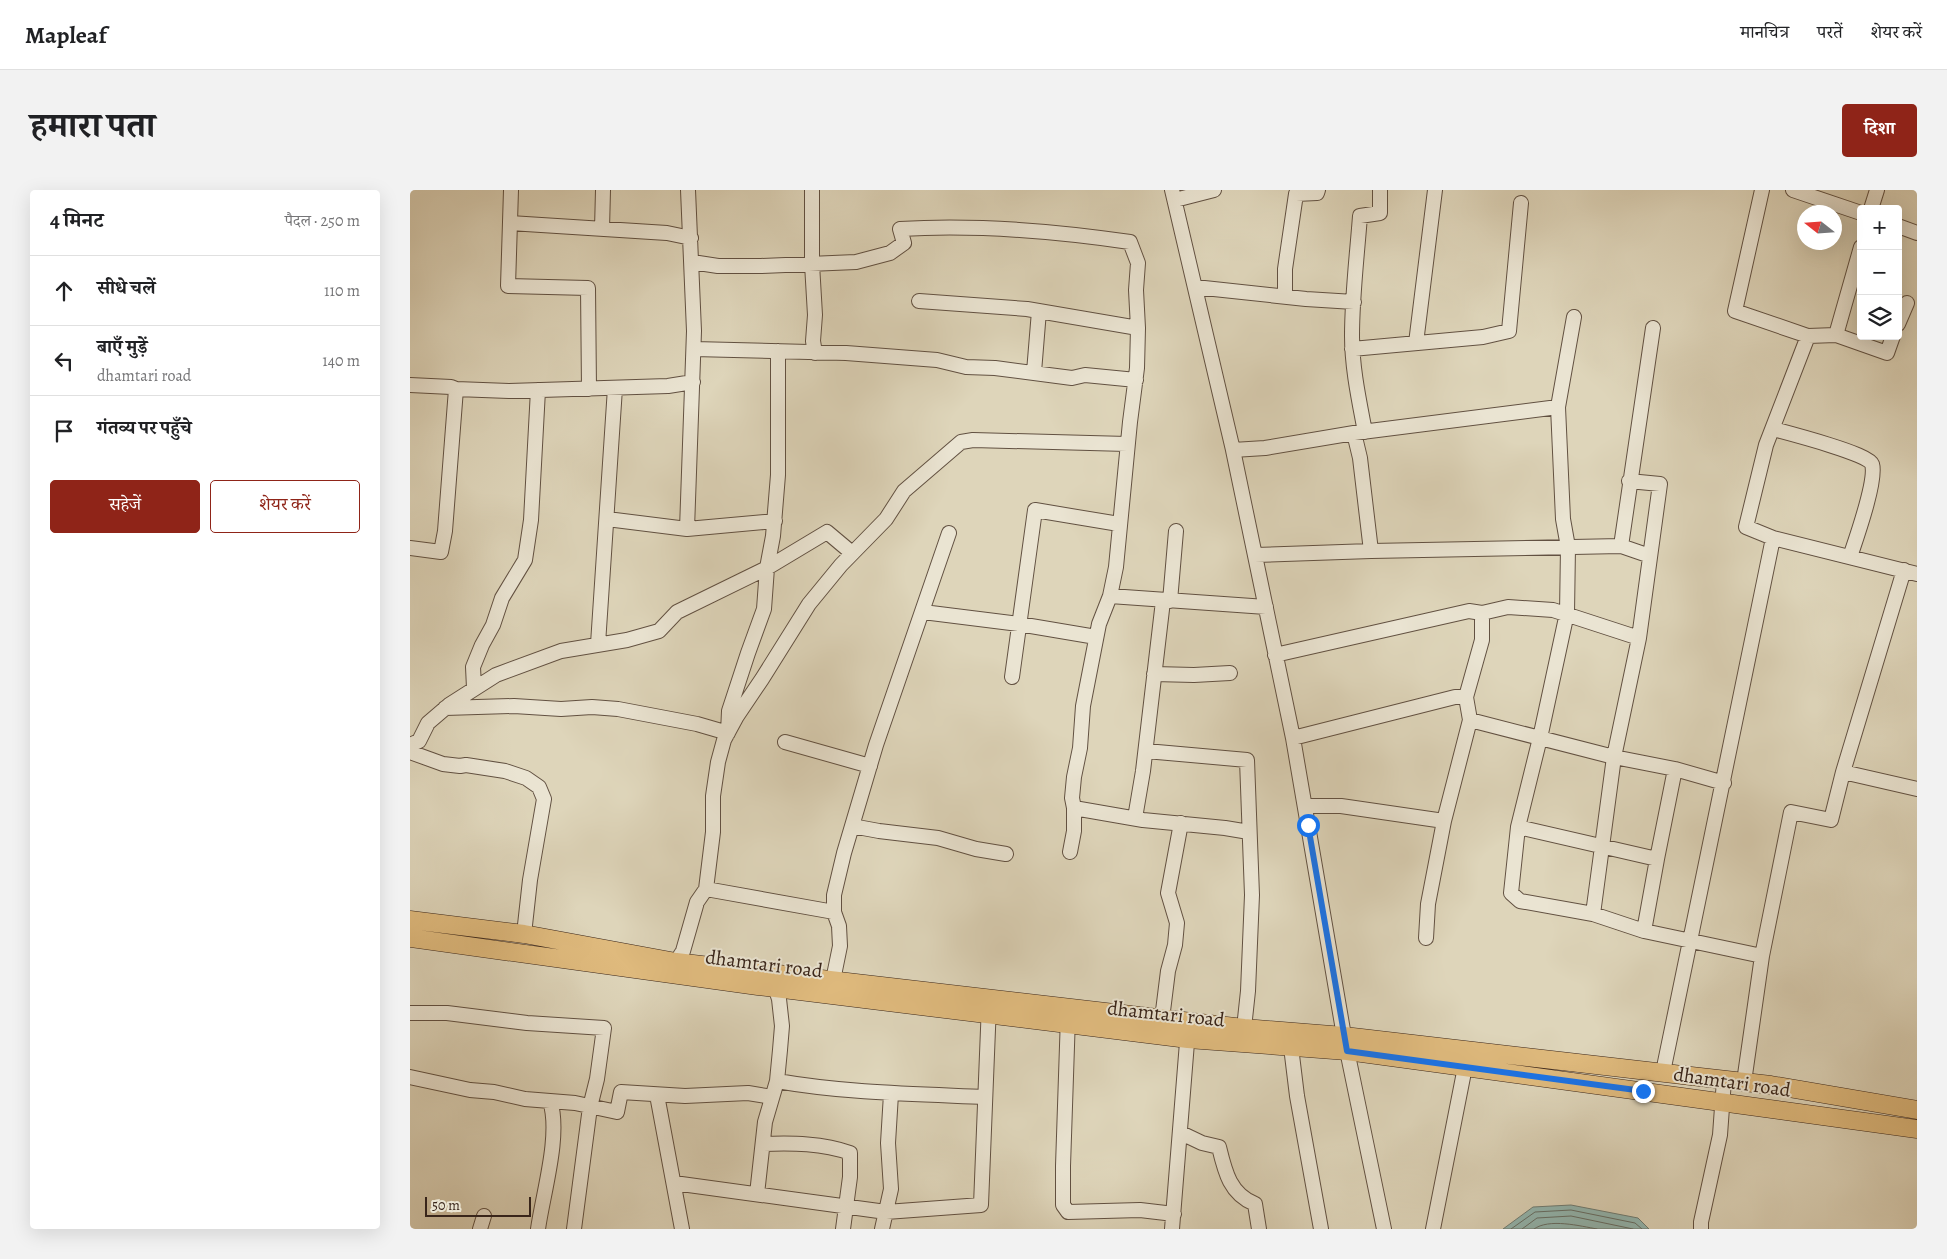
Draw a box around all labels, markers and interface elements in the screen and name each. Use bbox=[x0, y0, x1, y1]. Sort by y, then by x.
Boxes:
text: Mapleaf bbox=[25, 19, 107, 51]
text: मानचित्र bbox=[1740, 20, 1789, 44]
text: परतें bbox=[1817, 20, 1843, 44]
text: शेयर करें bbox=[1871, 20, 1922, 44]
text: हमारा पता bbox=[30, 101, 155, 149]
button: दिशा bbox=[1842, 104, 1917, 157]
north arrow bbox=[1797, 205, 1842, 250]
map controls bbox=[1857, 205, 1902, 340]
button: + bbox=[1857, 205, 1902, 250]
text: 4 मिनट bbox=[50, 206, 103, 234]
text: पैदल · 250 m bbox=[285, 210, 360, 232]
button: − bbox=[1857, 250, 1902, 295]
text: सीधे चलें bbox=[97, 275, 155, 301]
icon: ahead bbox=[50, 277, 78, 305]
text: 110 m bbox=[324, 280, 360, 302]
button: layers bbox=[1857, 295, 1902, 340]
text: बाएँ मुड़ें bbox=[97, 334, 147, 360]
icon: left bbox=[50, 347, 78, 375]
text: 140 m bbox=[322, 350, 360, 372]
text: dhamtari road bbox=[97, 365, 191, 387]
text: गंतव्य पर पहुँचे bbox=[97, 415, 192, 441]
icon: arrive bbox=[50, 417, 78, 445]
button: सहेजें bbox=[50, 480, 200, 533]
button: शेयर करें bbox=[210, 480, 360, 533]
route start bbox=[1297, 814, 1320, 837]
street label: dhamtari road bbox=[704, 943, 824, 985]
street label: dhamtari road bbox=[1106, 994, 1226, 1034]
street label: dhamtari road bbox=[1672, 1060, 1793, 1104]
route end bbox=[1632, 1080, 1655, 1103]
scale bar bbox=[425, 1194, 531, 1217]
text: 50 m bbox=[432, 1196, 460, 1215]

